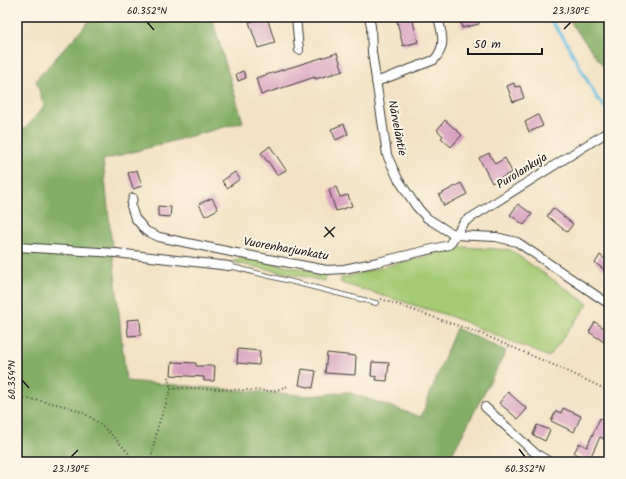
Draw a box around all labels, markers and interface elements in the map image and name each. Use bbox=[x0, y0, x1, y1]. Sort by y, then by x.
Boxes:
text: 60.352°N bbox=[127, 3, 167, 19]
text: 23.130°E bbox=[553, 3, 591, 19]
scale bar bbox=[468, 30, 542, 56]
text: 50 m bbox=[474, 35, 501, 54]
street label: Närveläntie bbox=[382, 99, 412, 158]
street label: Purolankuja bbox=[493, 148, 551, 194]
street label: Vuorenharjunkatu bbox=[242, 232, 330, 266]
text: 60.354°N bbox=[4, 360, 20, 400]
text: 23.130°E bbox=[53, 461, 91, 477]
text: 60.352°N bbox=[505, 461, 545, 477]

